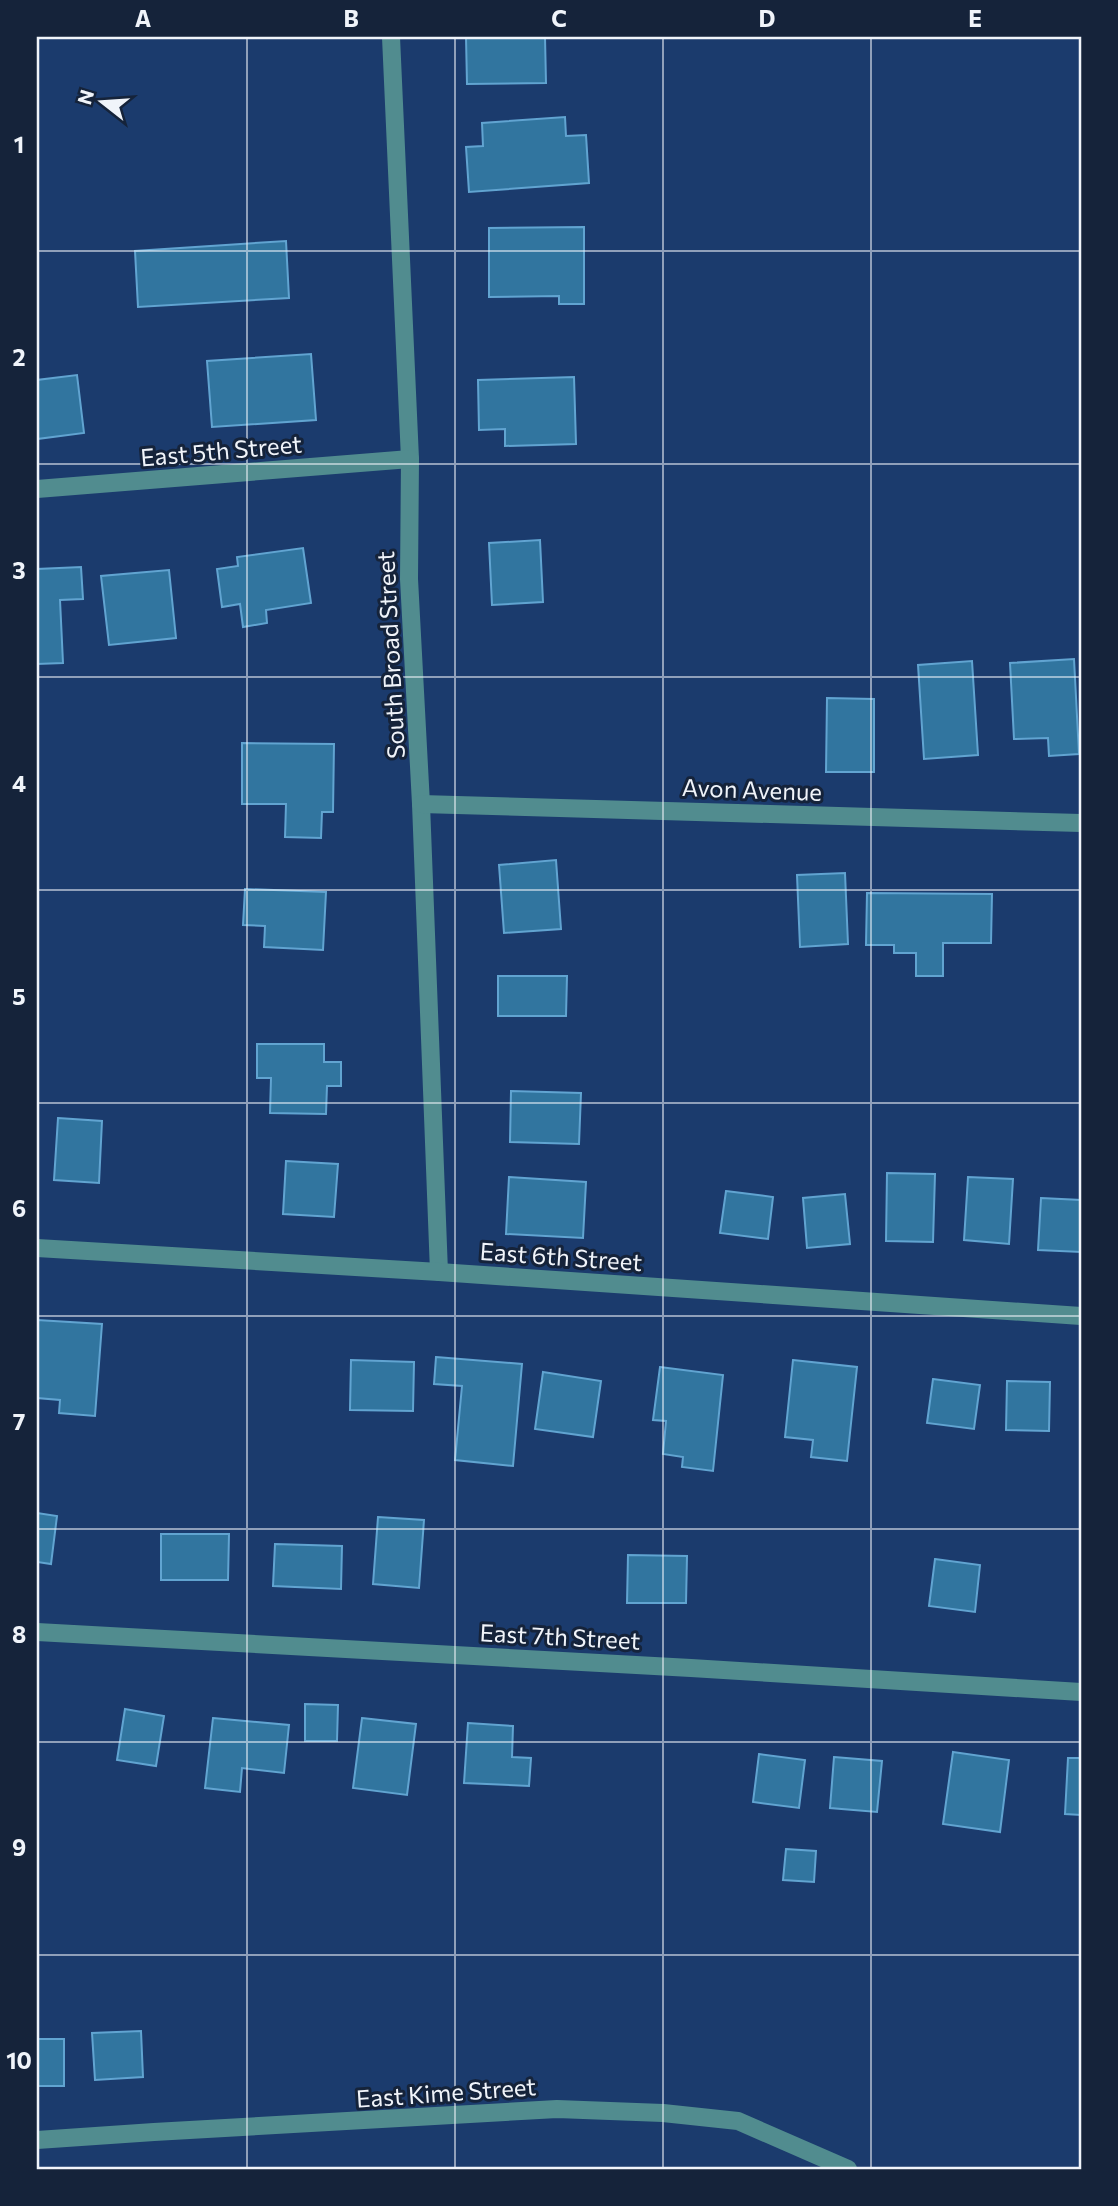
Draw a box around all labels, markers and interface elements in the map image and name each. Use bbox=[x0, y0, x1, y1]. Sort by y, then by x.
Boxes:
text: A bbox=[135, 4, 152, 32]
text: B bbox=[343, 4, 359, 32]
text: C bbox=[551, 4, 567, 32]
text: D bbox=[759, 4, 776, 32]
text: E bbox=[968, 4, 982, 32]
north arrow bbox=[66, 66, 136, 136]
text: N bbox=[72, 87, 98, 107]
text: 1 bbox=[14, 130, 24, 158]
text: 2 bbox=[12, 343, 26, 371]
street label: East 5th Street bbox=[139, 428, 303, 472]
street label: South Broad Street bbox=[370, 550, 410, 760]
text: 3 bbox=[12, 556, 26, 584]
text: 4 bbox=[12, 769, 26, 797]
street label: Avon Avenue bbox=[681, 772, 823, 806]
text: 5 bbox=[12, 982, 26, 1010]
text: 6 bbox=[12, 1194, 26, 1222]
street label: East 6th Street bbox=[479, 1236, 643, 1276]
text: 7 bbox=[13, 1407, 25, 1435]
street label: East 7th Street bbox=[479, 1617, 641, 1655]
text: 8 bbox=[12, 1620, 26, 1648]
text: 9 bbox=[12, 1833, 26, 1861]
text: 10 bbox=[6, 2046, 32, 2074]
street label: East Kime Street bbox=[355, 2071, 537, 2113]

